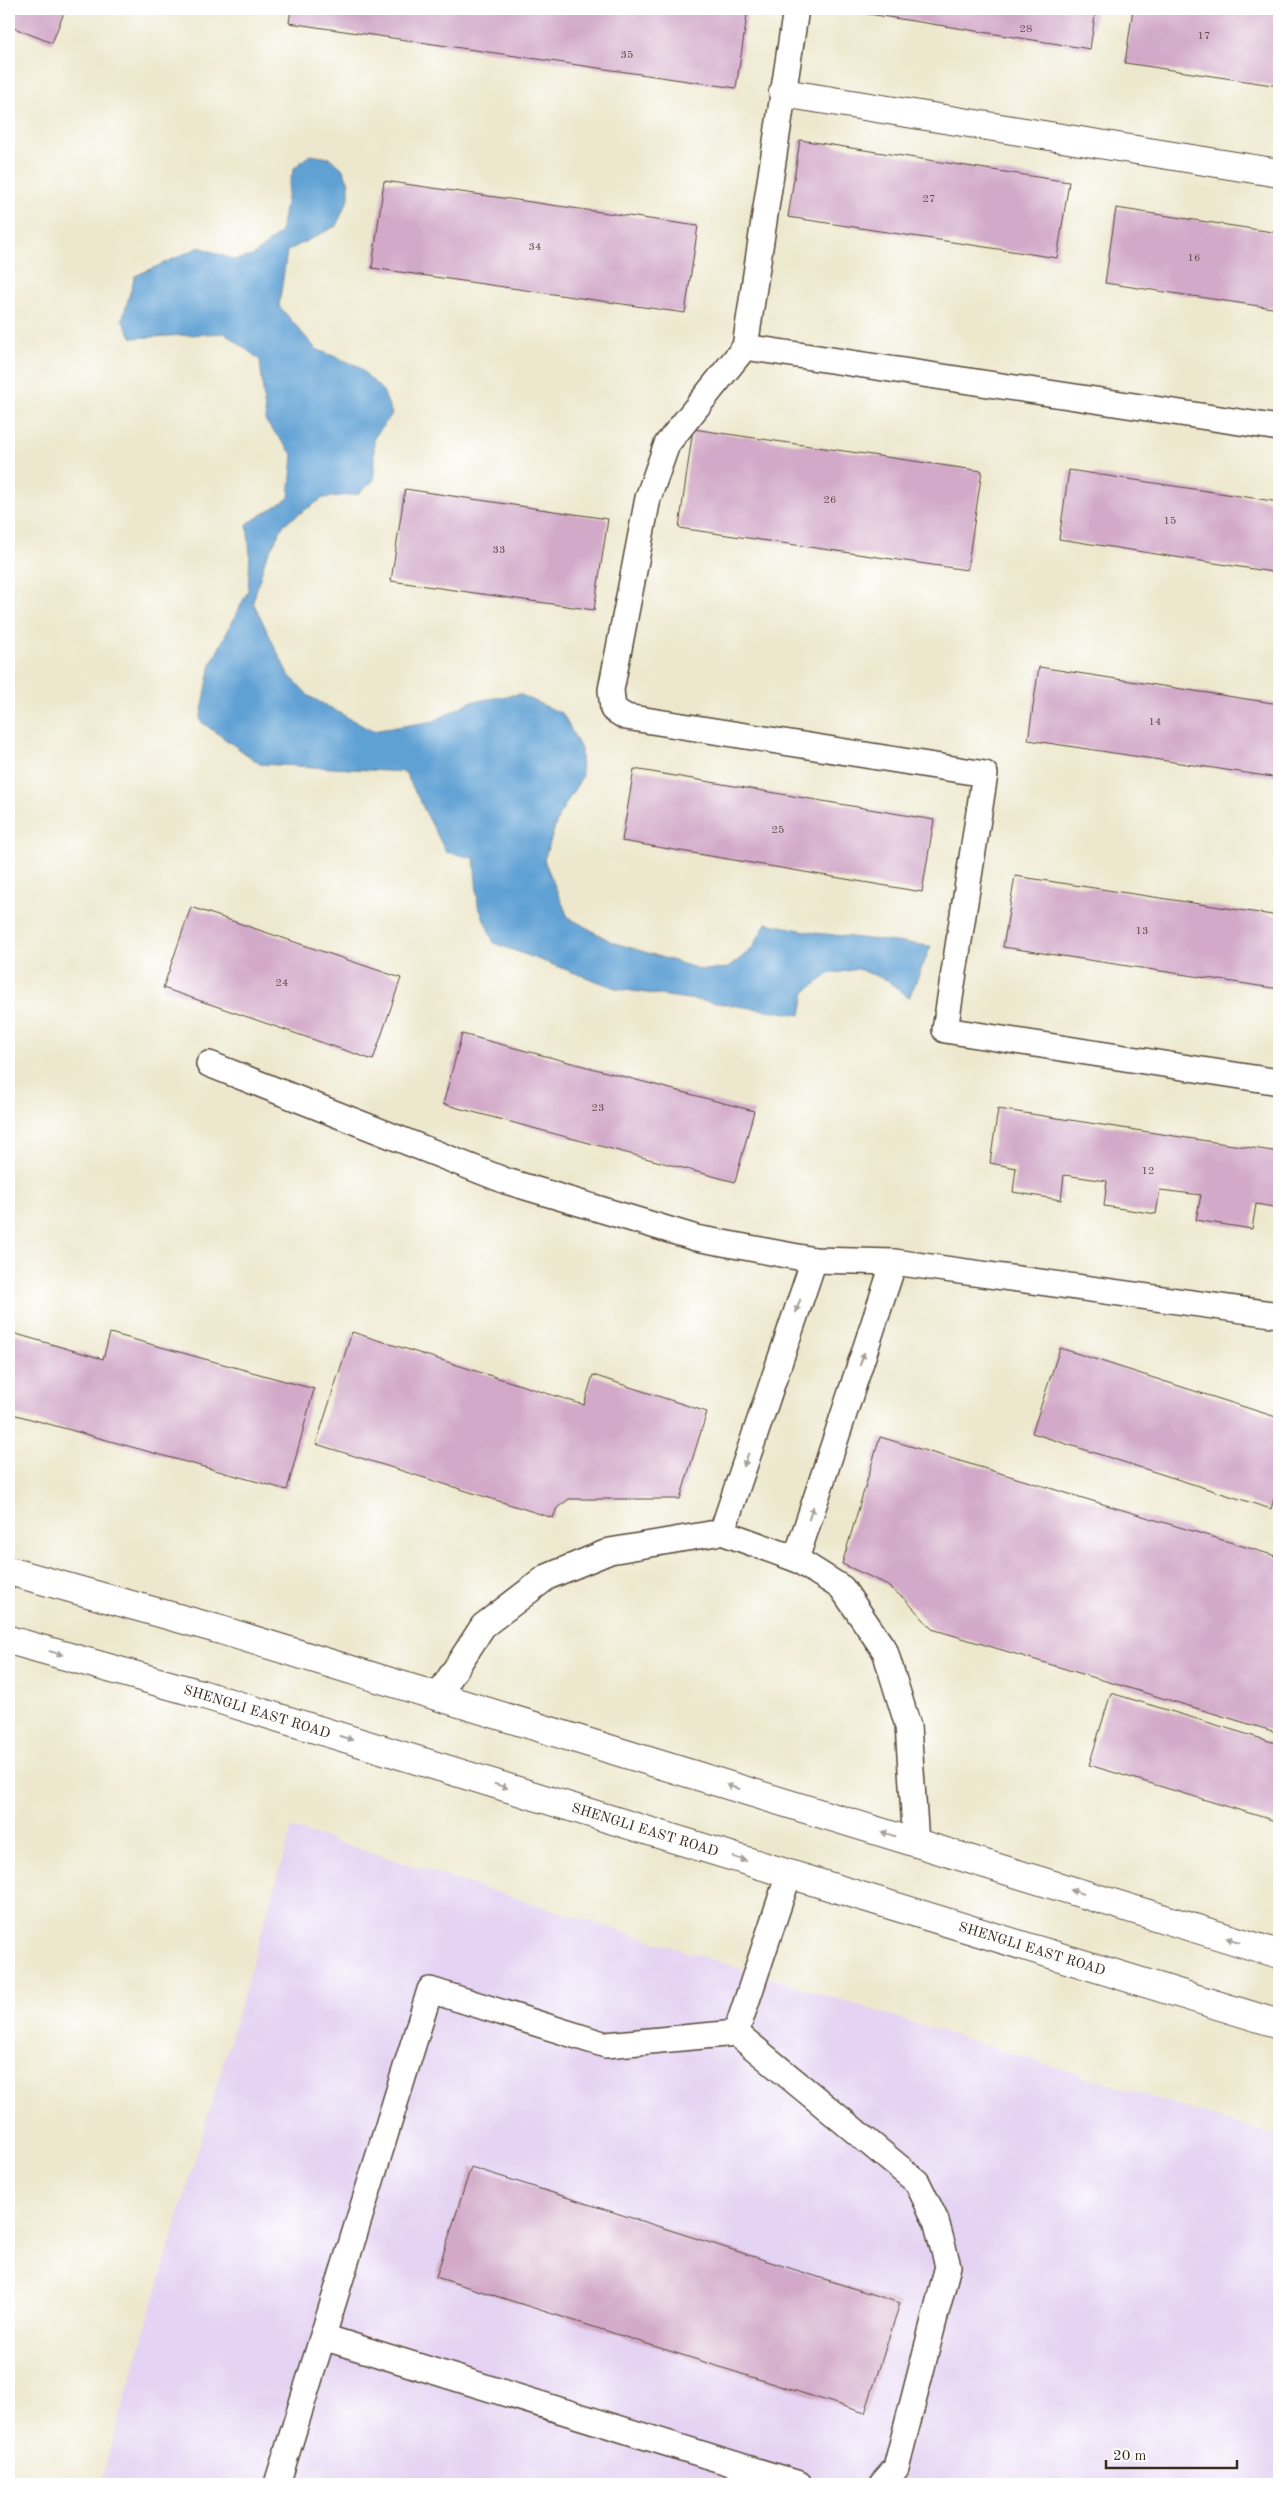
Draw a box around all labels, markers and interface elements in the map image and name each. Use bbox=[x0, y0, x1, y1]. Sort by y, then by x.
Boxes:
house number: 28 bbox=[1020, 24, 1032, 35]
house number: 17 bbox=[1198, 31, 1210, 42]
house number: 35 bbox=[621, 50, 633, 61]
house number: 27 bbox=[923, 194, 935, 205]
house number: 34 bbox=[529, 242, 541, 253]
house number: 16 bbox=[1188, 253, 1200, 264]
house number: 26 bbox=[824, 495, 836, 506]
house number: 15 bbox=[1164, 516, 1176, 527]
house number: 33 bbox=[493, 545, 505, 556]
house number: 14 bbox=[1149, 717, 1161, 728]
house number: 25 bbox=[772, 825, 784, 836]
house number: 13 bbox=[1136, 926, 1148, 937]
house number: 24 bbox=[276, 978, 288, 989]
house number: 23 bbox=[592, 1103, 604, 1114]
house number: 12 bbox=[1142, 1166, 1154, 1177]
one-way arrow bbox=[794, 1298, 801, 1313]
one-way arrow bbox=[859, 1351, 866, 1366]
one-way arrow bbox=[742, 1452, 750, 1467]
one-way arrow bbox=[807, 1505, 815, 1520]
one-way arrow bbox=[48, 1649, 63, 1657]
street label: SHENGLI EAST ROAD bbox=[182, 1683, 332, 1741]
one-way arrow bbox=[338, 1735, 353, 1743]
one-way arrow bbox=[725, 1782, 740, 1790]
one-way arrow bbox=[494, 1783, 509, 1790]
street label: SHENGLI EAST ROAD bbox=[570, 1801, 720, 1859]
one-way arrow bbox=[881, 1830, 896, 1838]
one-way arrow bbox=[733, 1856, 748, 1864]
one-way arrow bbox=[1070, 1888, 1085, 1896]
street label: SHENGLI EAST ROAD bbox=[957, 1920, 1107, 1978]
one-way arrow bbox=[1225, 1935, 1240, 1943]
scale bar bbox=[1106, 2438, 1237, 2470]
text: 20 m bbox=[1113, 2449, 1147, 2464]

